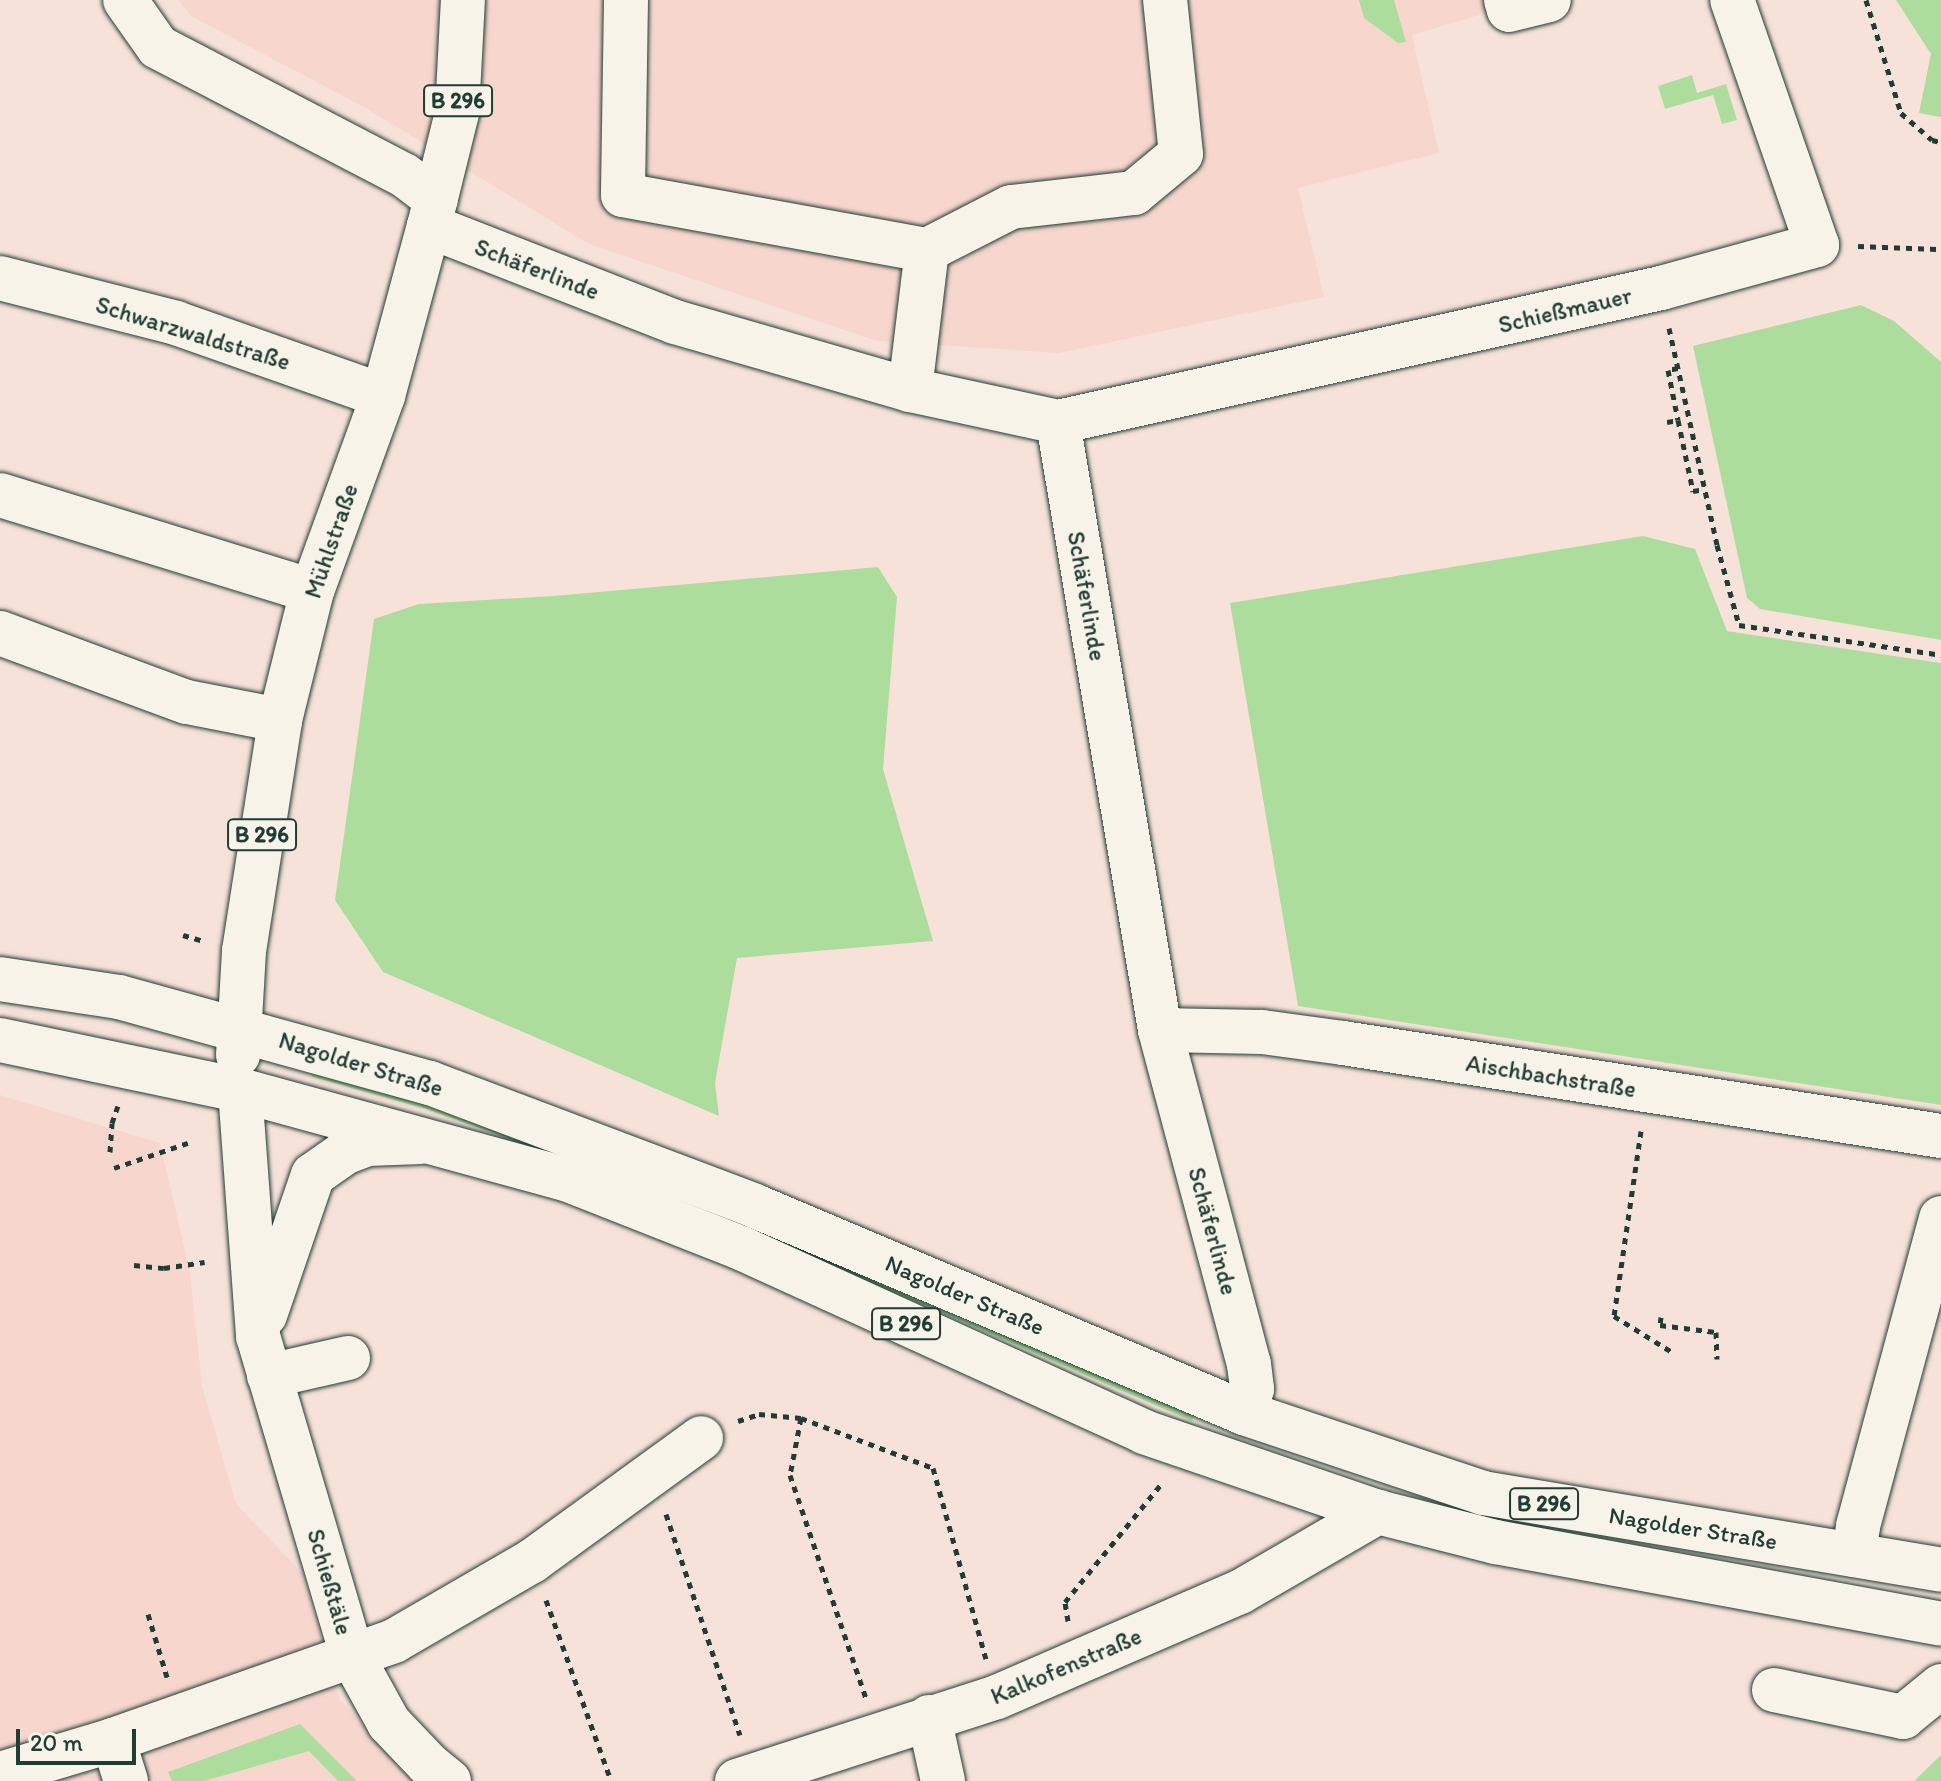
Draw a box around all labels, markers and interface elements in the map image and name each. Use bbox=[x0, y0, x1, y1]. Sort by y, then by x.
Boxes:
road number: B 296 bbox=[422, 83, 494, 119]
street label: Schäferlinde bbox=[471, 232, 603, 306]
street label: Schießmauer bbox=[1495, 281, 1635, 339]
street label: Schwarzwaldstraße bbox=[92, 290, 294, 376]
street label: Mühlstraße bbox=[298, 480, 364, 602]
street label: Schäferlinde bbox=[1061, 529, 1113, 663]
road number: B 296 bbox=[226, 817, 298, 853]
street label: Nagolder Straße bbox=[276, 1025, 446, 1103]
street label: Aischbachstraße bbox=[1464, 1048, 1638, 1104]
street label: Schäferlinde bbox=[1182, 1164, 1244, 1298]
street label: Nagolder Straße bbox=[881, 1249, 1049, 1341]
road number: B 296 bbox=[870, 1306, 942, 1342]
road number: B 296 bbox=[1508, 1486, 1580, 1522]
street label: Nagolder Straße bbox=[1607, 1501, 1779, 1555]
street label: Schießtäle bbox=[301, 1526, 359, 1638]
street label: Kalkofenstraße bbox=[986, 1621, 1146, 1711]
scale bar bbox=[20, 1713, 140, 1763]
text: 20 m bbox=[30, 1728, 83, 1757]

